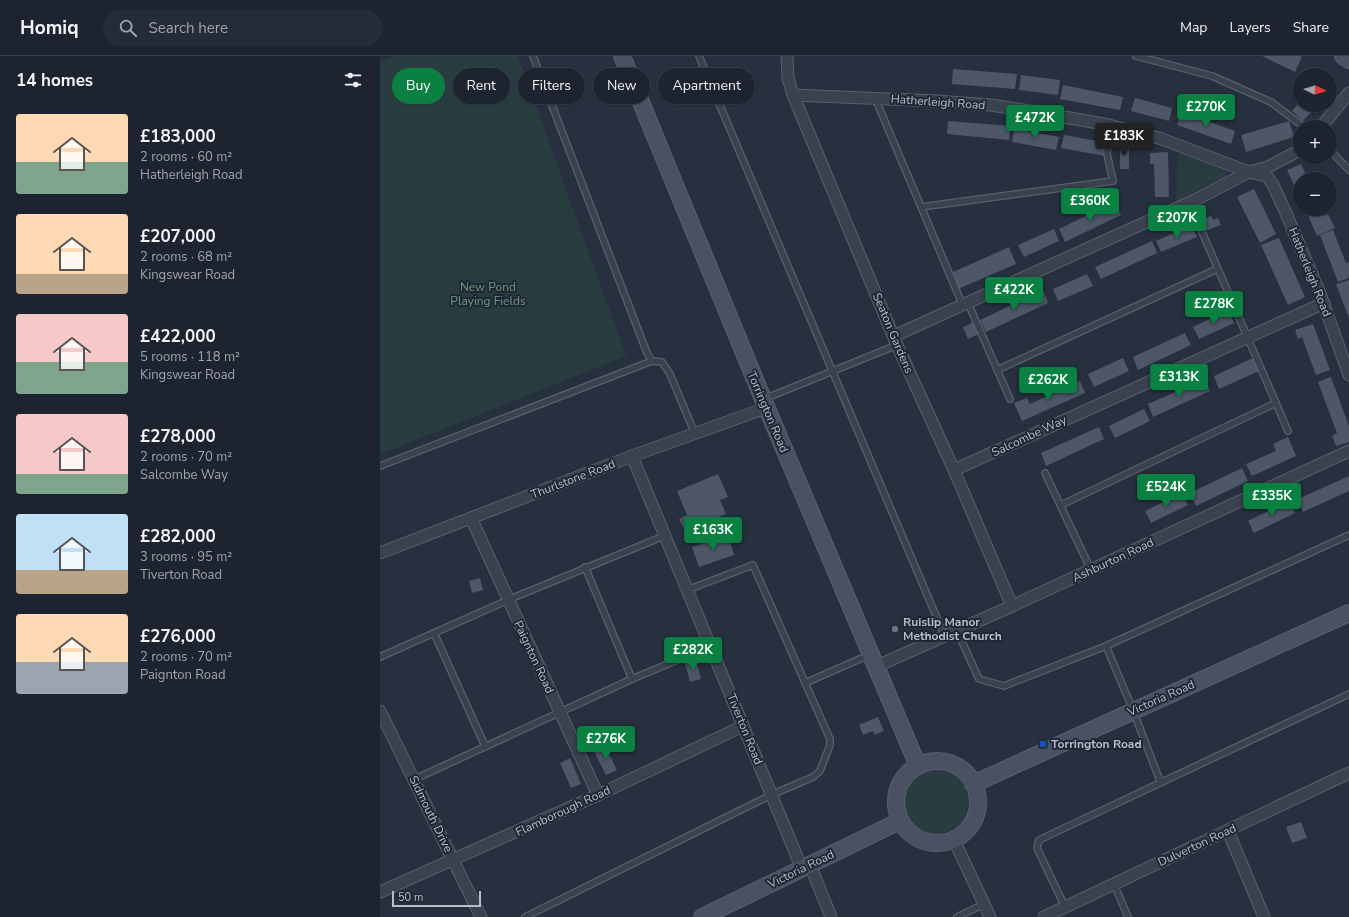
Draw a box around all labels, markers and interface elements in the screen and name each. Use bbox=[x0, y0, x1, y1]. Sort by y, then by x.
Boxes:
search box bbox=[103, 10, 383, 46]
text: Homiq bbox=[20, 15, 79, 41]
icon: search bbox=[117, 17, 139, 39]
text: Search here bbox=[149, 18, 228, 38]
text: Map bbox=[1180, 18, 1207, 37]
text: Layers bbox=[1229, 18, 1271, 37]
text: Share bbox=[1293, 18, 1329, 37]
chip: Buy bbox=[392, 68, 445, 104]
chip: Rent bbox=[453, 68, 510, 104]
chip: Filters bbox=[518, 68, 585, 104]
chip: New bbox=[593, 68, 650, 104]
chip: Apartment bbox=[658, 68, 755, 104]
north arrow bbox=[1293, 68, 1337, 112]
map controls bbox=[1293, 68, 1337, 216]
text: 14 homes bbox=[16, 69, 93, 92]
icon: filters bbox=[342, 69, 364, 91]
street label: Hatherleigh Road bbox=[890, 91, 986, 113]
pin: £270K bbox=[1178, 94, 1234, 128]
text: £270K bbox=[1186, 98, 1226, 116]
pin: £472K bbox=[1007, 105, 1063, 139]
text: £472K bbox=[1015, 109, 1055, 127]
button: + bbox=[1293, 120, 1337, 164]
pin: £183K bbox=[1096, 123, 1152, 157]
text: £183,000 bbox=[140, 125, 216, 148]
text: £183K bbox=[1104, 127, 1144, 145]
icon: home bbox=[48, 130, 96, 178]
text: 2 rooms · 60 m² bbox=[140, 148, 232, 166]
text: Hatherleigh Road bbox=[140, 166, 243, 184]
button: − bbox=[1293, 172, 1337, 216]
pin: £360K bbox=[1062, 188, 1118, 222]
text: £360K bbox=[1070, 192, 1110, 210]
pin: £207K bbox=[1149, 205, 1205, 239]
text: £207K bbox=[1157, 209, 1197, 227]
text: £207,000 bbox=[140, 225, 216, 248]
street label: Hatherleigh Road bbox=[1285, 225, 1335, 319]
icon: home bbox=[48, 230, 96, 278]
text: 2 rooms · 68 m² bbox=[140, 248, 232, 266]
text: Kingswear Road bbox=[140, 266, 235, 284]
pin: £422K bbox=[986, 277, 1042, 311]
park label: New Pond Playing Fields bbox=[450, 279, 526, 309]
text: £422K bbox=[994, 281, 1034, 299]
street label: Seaton Gardens bbox=[869, 290, 917, 376]
pin: £278K bbox=[1186, 291, 1242, 325]
text: £278K bbox=[1194, 295, 1234, 313]
text: £422,000 bbox=[140, 325, 216, 348]
icon: home bbox=[48, 330, 96, 378]
text: 5 rooms · 118 m² bbox=[140, 348, 240, 366]
pin: £313K bbox=[1151, 364, 1207, 398]
text: Kingswear Road bbox=[140, 366, 235, 384]
pin: £262K bbox=[1020, 367, 1076, 401]
text: £313K bbox=[1159, 368, 1199, 386]
street label: Torrington Road bbox=[744, 369, 792, 455]
text: £262K bbox=[1028, 371, 1068, 389]
street label: Salcombe Way bbox=[989, 411, 1070, 460]
text: £278,000 bbox=[140, 425, 216, 448]
icon: home bbox=[48, 430, 96, 478]
text: 2 rooms · 70 m² bbox=[140, 448, 232, 466]
street label: Thurlstone Road bbox=[528, 456, 618, 502]
text: Salcombe Way bbox=[140, 466, 228, 484]
pin: £524K bbox=[1138, 474, 1194, 508]
text: £524K bbox=[1146, 478, 1186, 496]
pin: £335K bbox=[1244, 483, 1300, 517]
text: £335K bbox=[1252, 487, 1292, 505]
pin: £163K bbox=[685, 517, 741, 551]
text: £163K bbox=[693, 521, 733, 539]
text: £282,000 bbox=[140, 525, 216, 548]
icon: home bbox=[48, 530, 96, 578]
street label: Ashburton Road bbox=[1070, 534, 1156, 586]
text: 3 rooms · 95 m² bbox=[140, 548, 232, 566]
text: Tiverton Road bbox=[140, 566, 222, 584]
place label: Ruislip Manor Methodist Church bbox=[903, 614, 1002, 644]
street label: Paignton Road bbox=[510, 618, 558, 696]
marker: Ruislip Manor Methodist Church bbox=[890, 624, 900, 634]
text: £276,000 bbox=[140, 625, 216, 648]
icon: home bbox=[48, 630, 96, 678]
pin: £282K bbox=[665, 637, 721, 671]
text: £282K bbox=[673, 641, 713, 659]
text: 2 rooms · 70 m² bbox=[140, 648, 232, 666]
text: Paignton Road bbox=[140, 666, 226, 684]
street label: Victoria Road bbox=[1124, 676, 1197, 720]
street label: Tiverton Road bbox=[723, 691, 767, 767]
pin: £276K bbox=[578, 726, 634, 760]
text: £276K bbox=[586, 730, 626, 748]
place label: Torrington Road bbox=[1051, 736, 1142, 752]
marker: Torrington Road bbox=[1038, 739, 1048, 749]
street label: Sidmouth Drive bbox=[406, 773, 456, 855]
street label: Flamborough Road bbox=[513, 782, 613, 840]
street label: Dulverton Road bbox=[1155, 820, 1239, 870]
street label: Victoria Road bbox=[764, 846, 837, 892]
scale bar bbox=[392, 889, 481, 908]
text: 50 m bbox=[398, 890, 423, 905]

